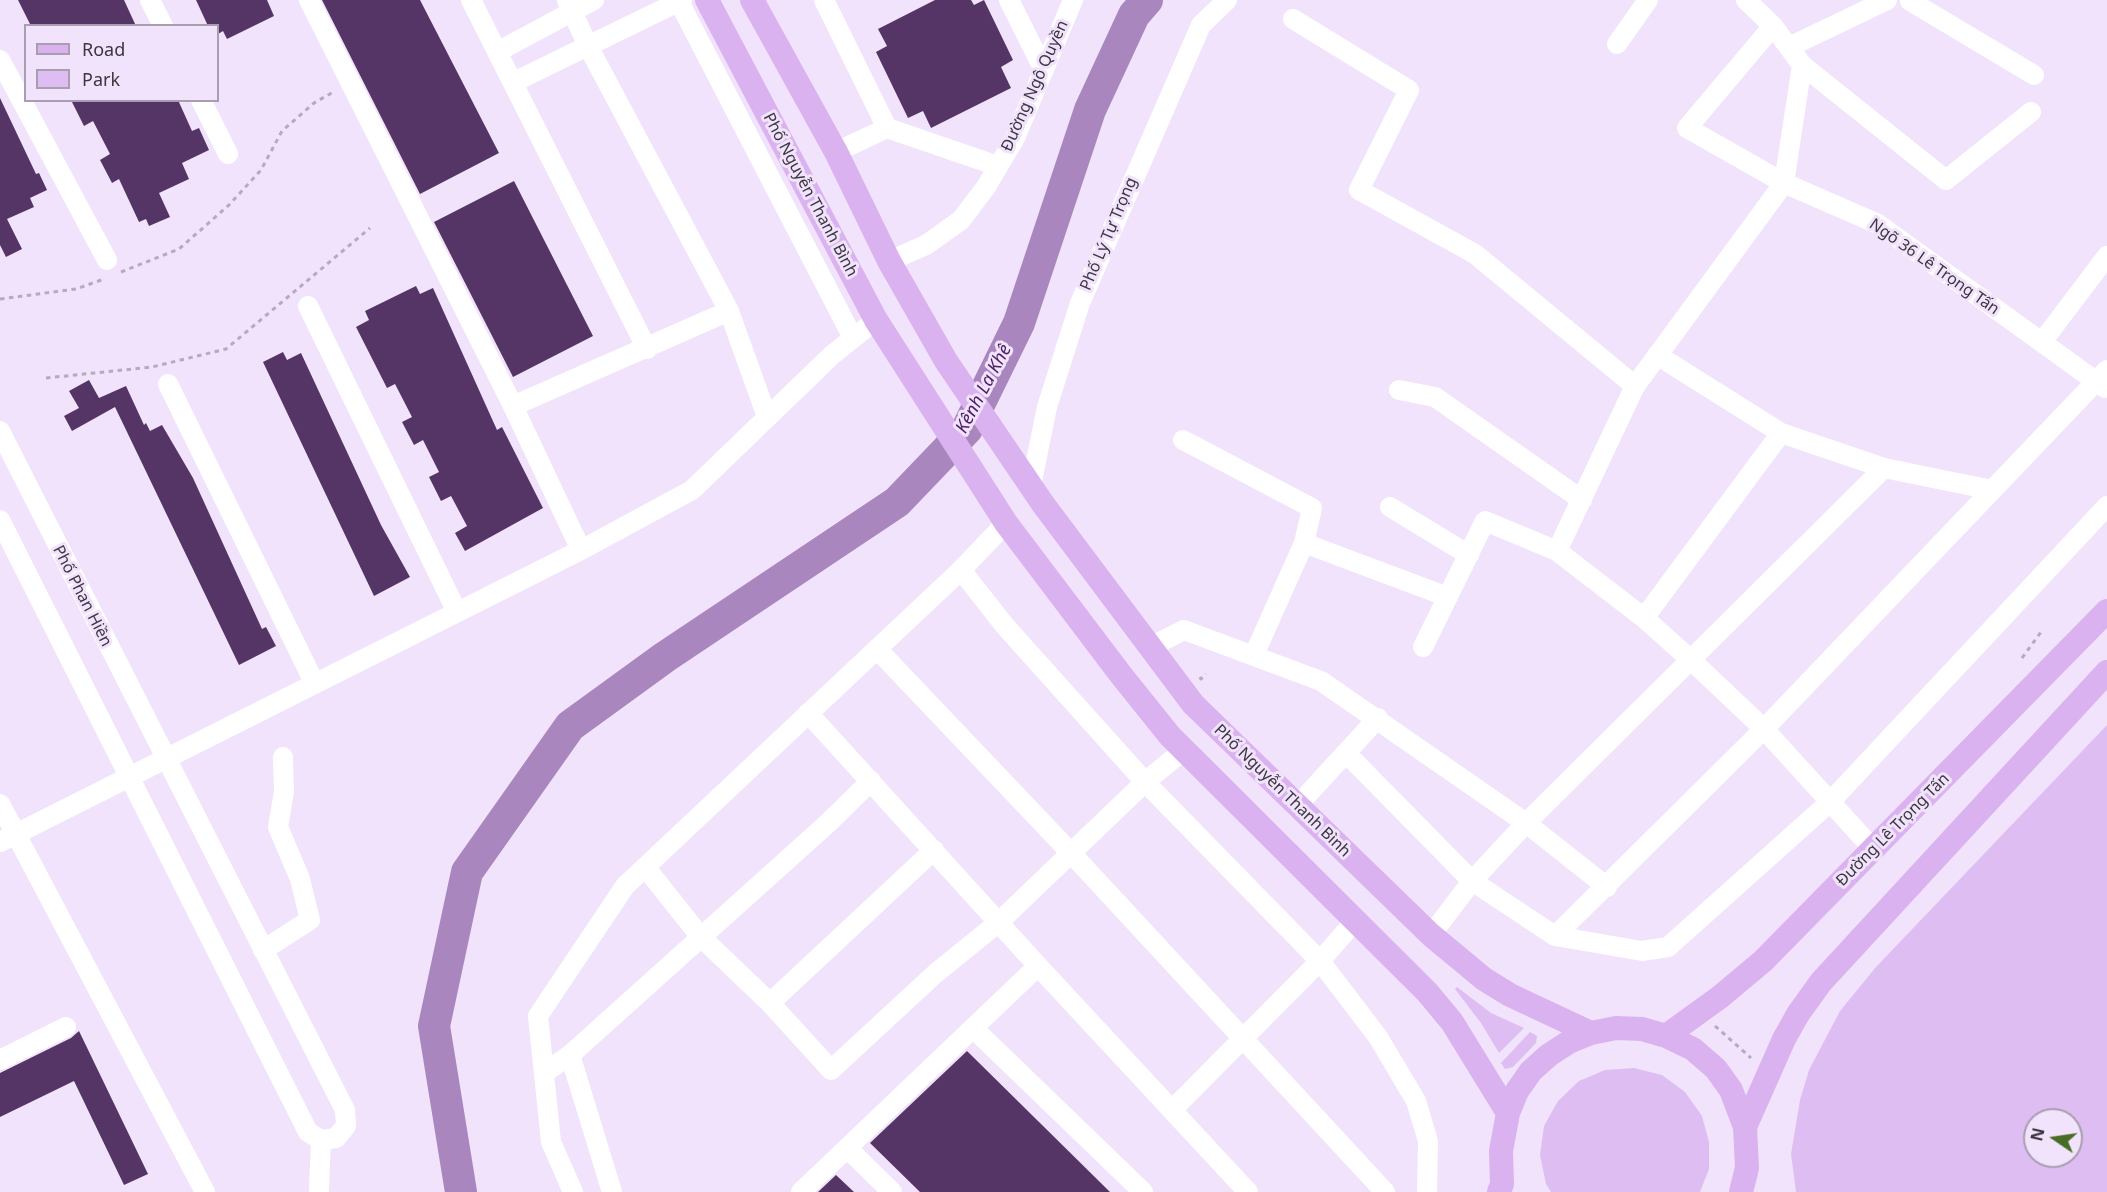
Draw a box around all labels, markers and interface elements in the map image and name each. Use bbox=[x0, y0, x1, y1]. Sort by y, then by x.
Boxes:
street label: Đường Ngô Quyền bbox=[997, 17, 1073, 155]
legend bbox=[24, 24, 219, 102]
text: Road bbox=[82, 37, 125, 61]
text: Park bbox=[82, 67, 120, 91]
street label: Phố Nguyễn Thanh Bình bbox=[759, 110, 861, 280]
street label: Phố Lý Tự Trọng bbox=[1077, 175, 1141, 293]
street label: Ngõ 36 Lê Trọng Tấn bbox=[1865, 215, 2003, 319]
water label: Kênh La Khê bbox=[952, 341, 1016, 437]
street label: Phố Phan Hiền bbox=[48, 542, 116, 650]
street label: Phố Nguyễn Thanh Bình bbox=[1210, 721, 1354, 861]
street label: Đường Lê Trọng Tấn bbox=[1832, 769, 1954, 891]
north arrow bbox=[2023, 1108, 2083, 1168]
text: N bbox=[2025, 1126, 2050, 1143]

